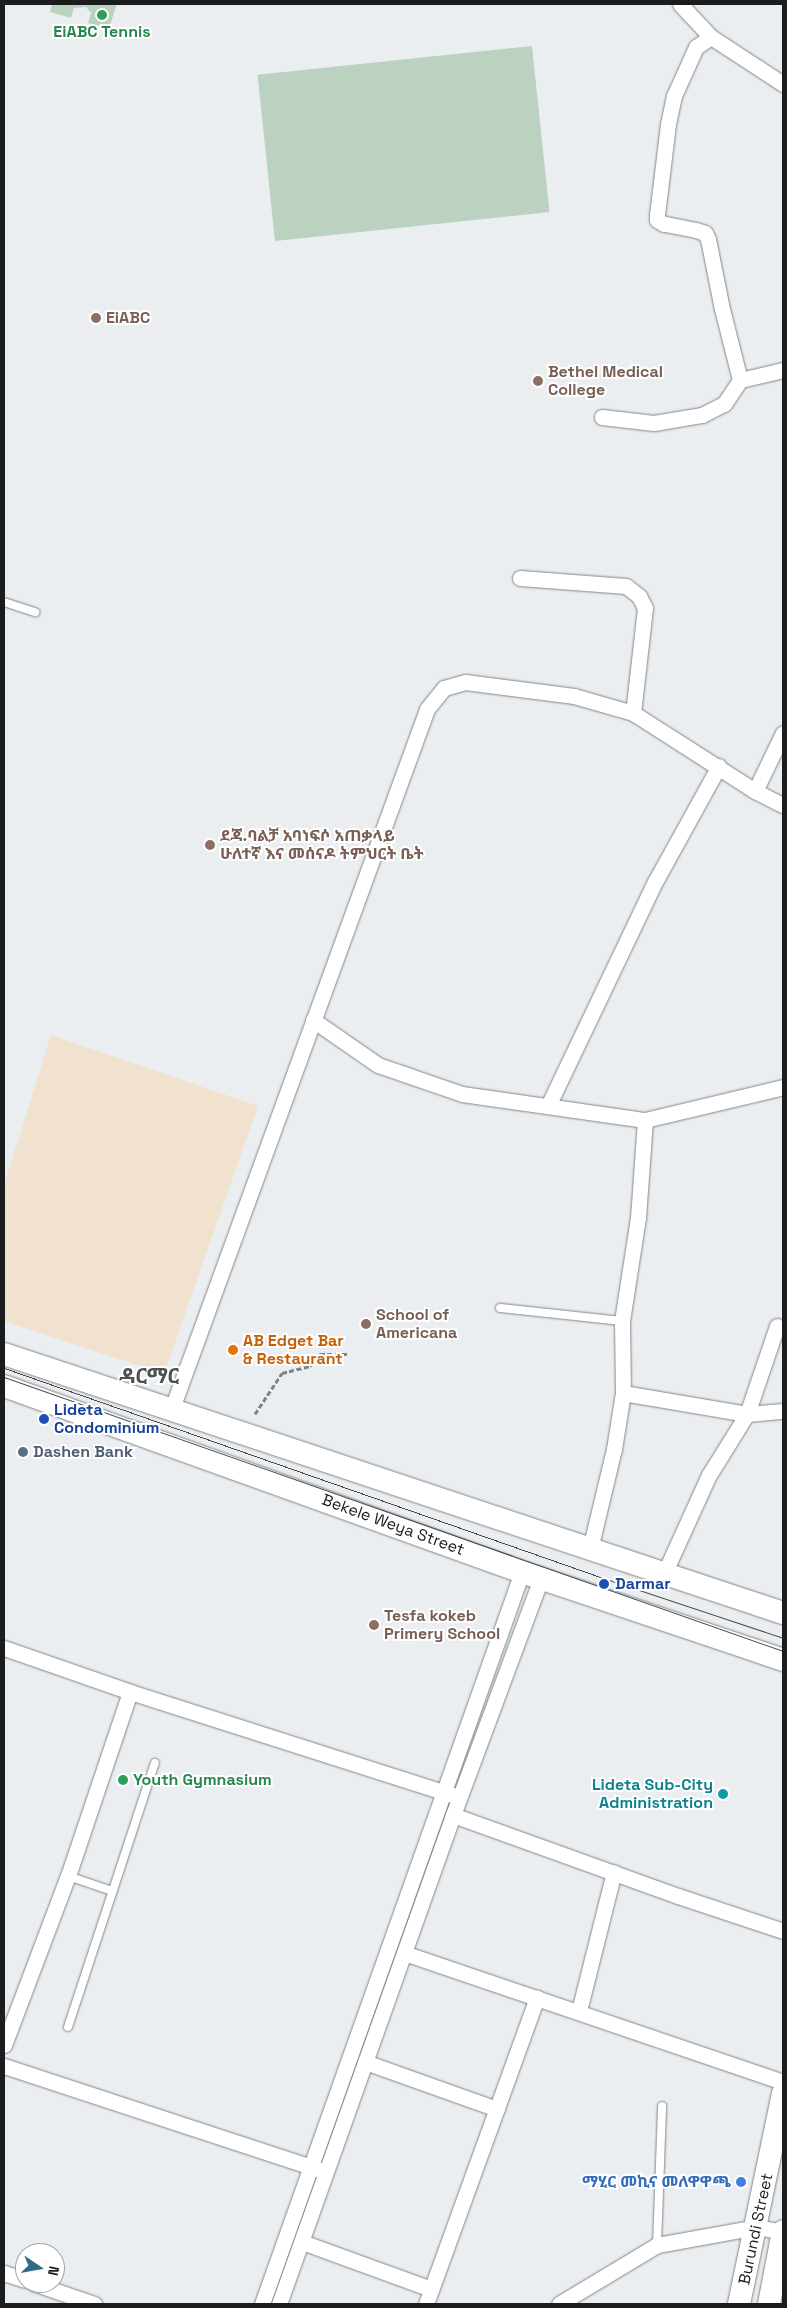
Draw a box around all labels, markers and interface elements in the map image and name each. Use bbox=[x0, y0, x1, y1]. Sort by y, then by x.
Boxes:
marker: EiABC Tennis bbox=[96, 9, 108, 21]
place label: EiABC Tennis bbox=[53, 22, 151, 42]
place label: EiABC bbox=[106, 308, 150, 328]
marker: EiABC bbox=[90, 312, 102, 324]
place label: Bethel Medical College bbox=[548, 362, 663, 400]
marker: Bethel Medical College bbox=[532, 375, 544, 387]
place label: ደጃ.ባልቻ አባነፍሶ አጠቃላይ ሁለተኛ እና መሰናዶ ትምህርት ቤት bbox=[220, 826, 424, 864]
marker: ደጃ.ባልቻ አባነፍሶ አጠቃላይ ሁለተኛ እና መሰናዶ ትምህርት ቤት bbox=[204, 839, 216, 851]
place label: School of Americana bbox=[376, 1305, 457, 1343]
marker: School of Americana bbox=[360, 1318, 372, 1330]
place label: AB Edget Bar & Restaurant bbox=[243, 1331, 344, 1369]
marker: AB Edget Bar & Restaurant bbox=[227, 1344, 239, 1356]
district label: ዳርማር bbox=[119, 1363, 179, 1389]
place label: Lideta Condominium bbox=[54, 1400, 160, 1438]
marker: Lideta Condominium bbox=[38, 1413, 50, 1425]
place label: Dashen Bank bbox=[33, 1442, 133, 1462]
marker: Dashen Bank bbox=[17, 1446, 29, 1458]
street label: Bekele Weya Street bbox=[319, 1490, 467, 1560]
place label: Darmar bbox=[615, 1574, 670, 1594]
marker: Darmar bbox=[597, 1577, 611, 1591]
place label: Tesfa kokeb Primery School bbox=[384, 1606, 500, 1644]
marker: Tesfa kokeb Primery School bbox=[368, 1619, 380, 1631]
place label: Youth Gymnasium bbox=[133, 1770, 272, 1790]
marker: Youth Gymnasium bbox=[117, 1774, 129, 1786]
place label: Lideta Sub-City Administration bbox=[592, 1775, 713, 1813]
marker: Lideta Sub-City Administration bbox=[717, 1788, 729, 1800]
place label: ማሂር መኪና መለዋዋጫ bbox=[582, 2172, 731, 2192]
street label: Burundi Street bbox=[735, 2172, 777, 2286]
marker: ማሂር መኪና መለዋዋጫ bbox=[735, 2176, 747, 2188]
north arrow bbox=[15, 2243, 65, 2293]
text: N bbox=[44, 2264, 63, 2277]

